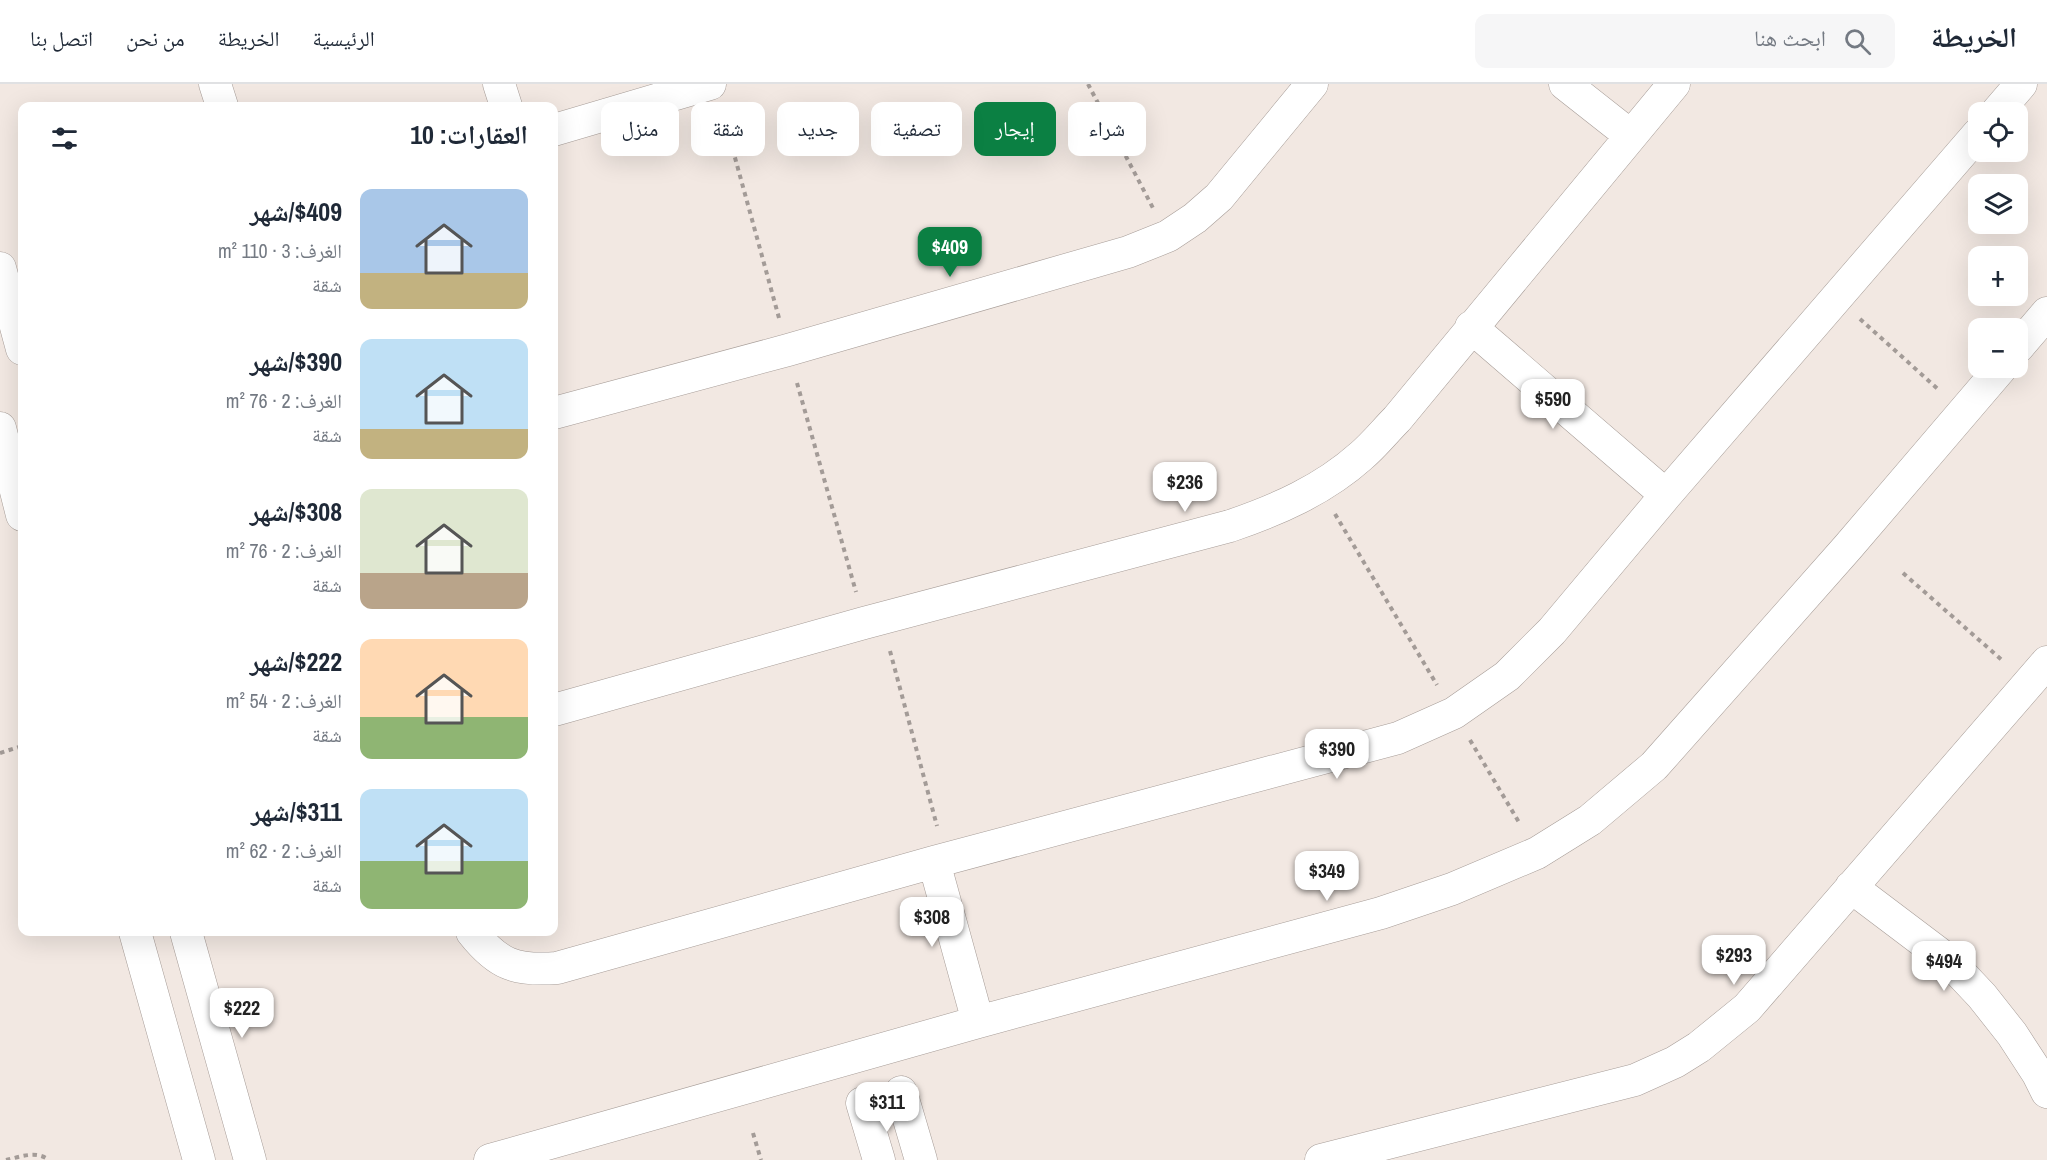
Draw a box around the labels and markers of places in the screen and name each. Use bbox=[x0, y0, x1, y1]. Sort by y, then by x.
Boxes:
pin: $409 bbox=[914, 227, 986, 278]
pin: $590 bbox=[1517, 379, 1589, 430]
pin: $236 bbox=[1149, 462, 1221, 513]
pin: $390 bbox=[1301, 729, 1373, 780]
pin: $349 bbox=[1291, 851, 1363, 902]
pin: $308 bbox=[896, 897, 968, 948]
pin: $293 bbox=[1698, 935, 1770, 986]
pin: $494 bbox=[1908, 941, 1980, 992]
pin: $222 bbox=[206, 988, 278, 1039]
pin: $311 bbox=[851, 1082, 923, 1133]

